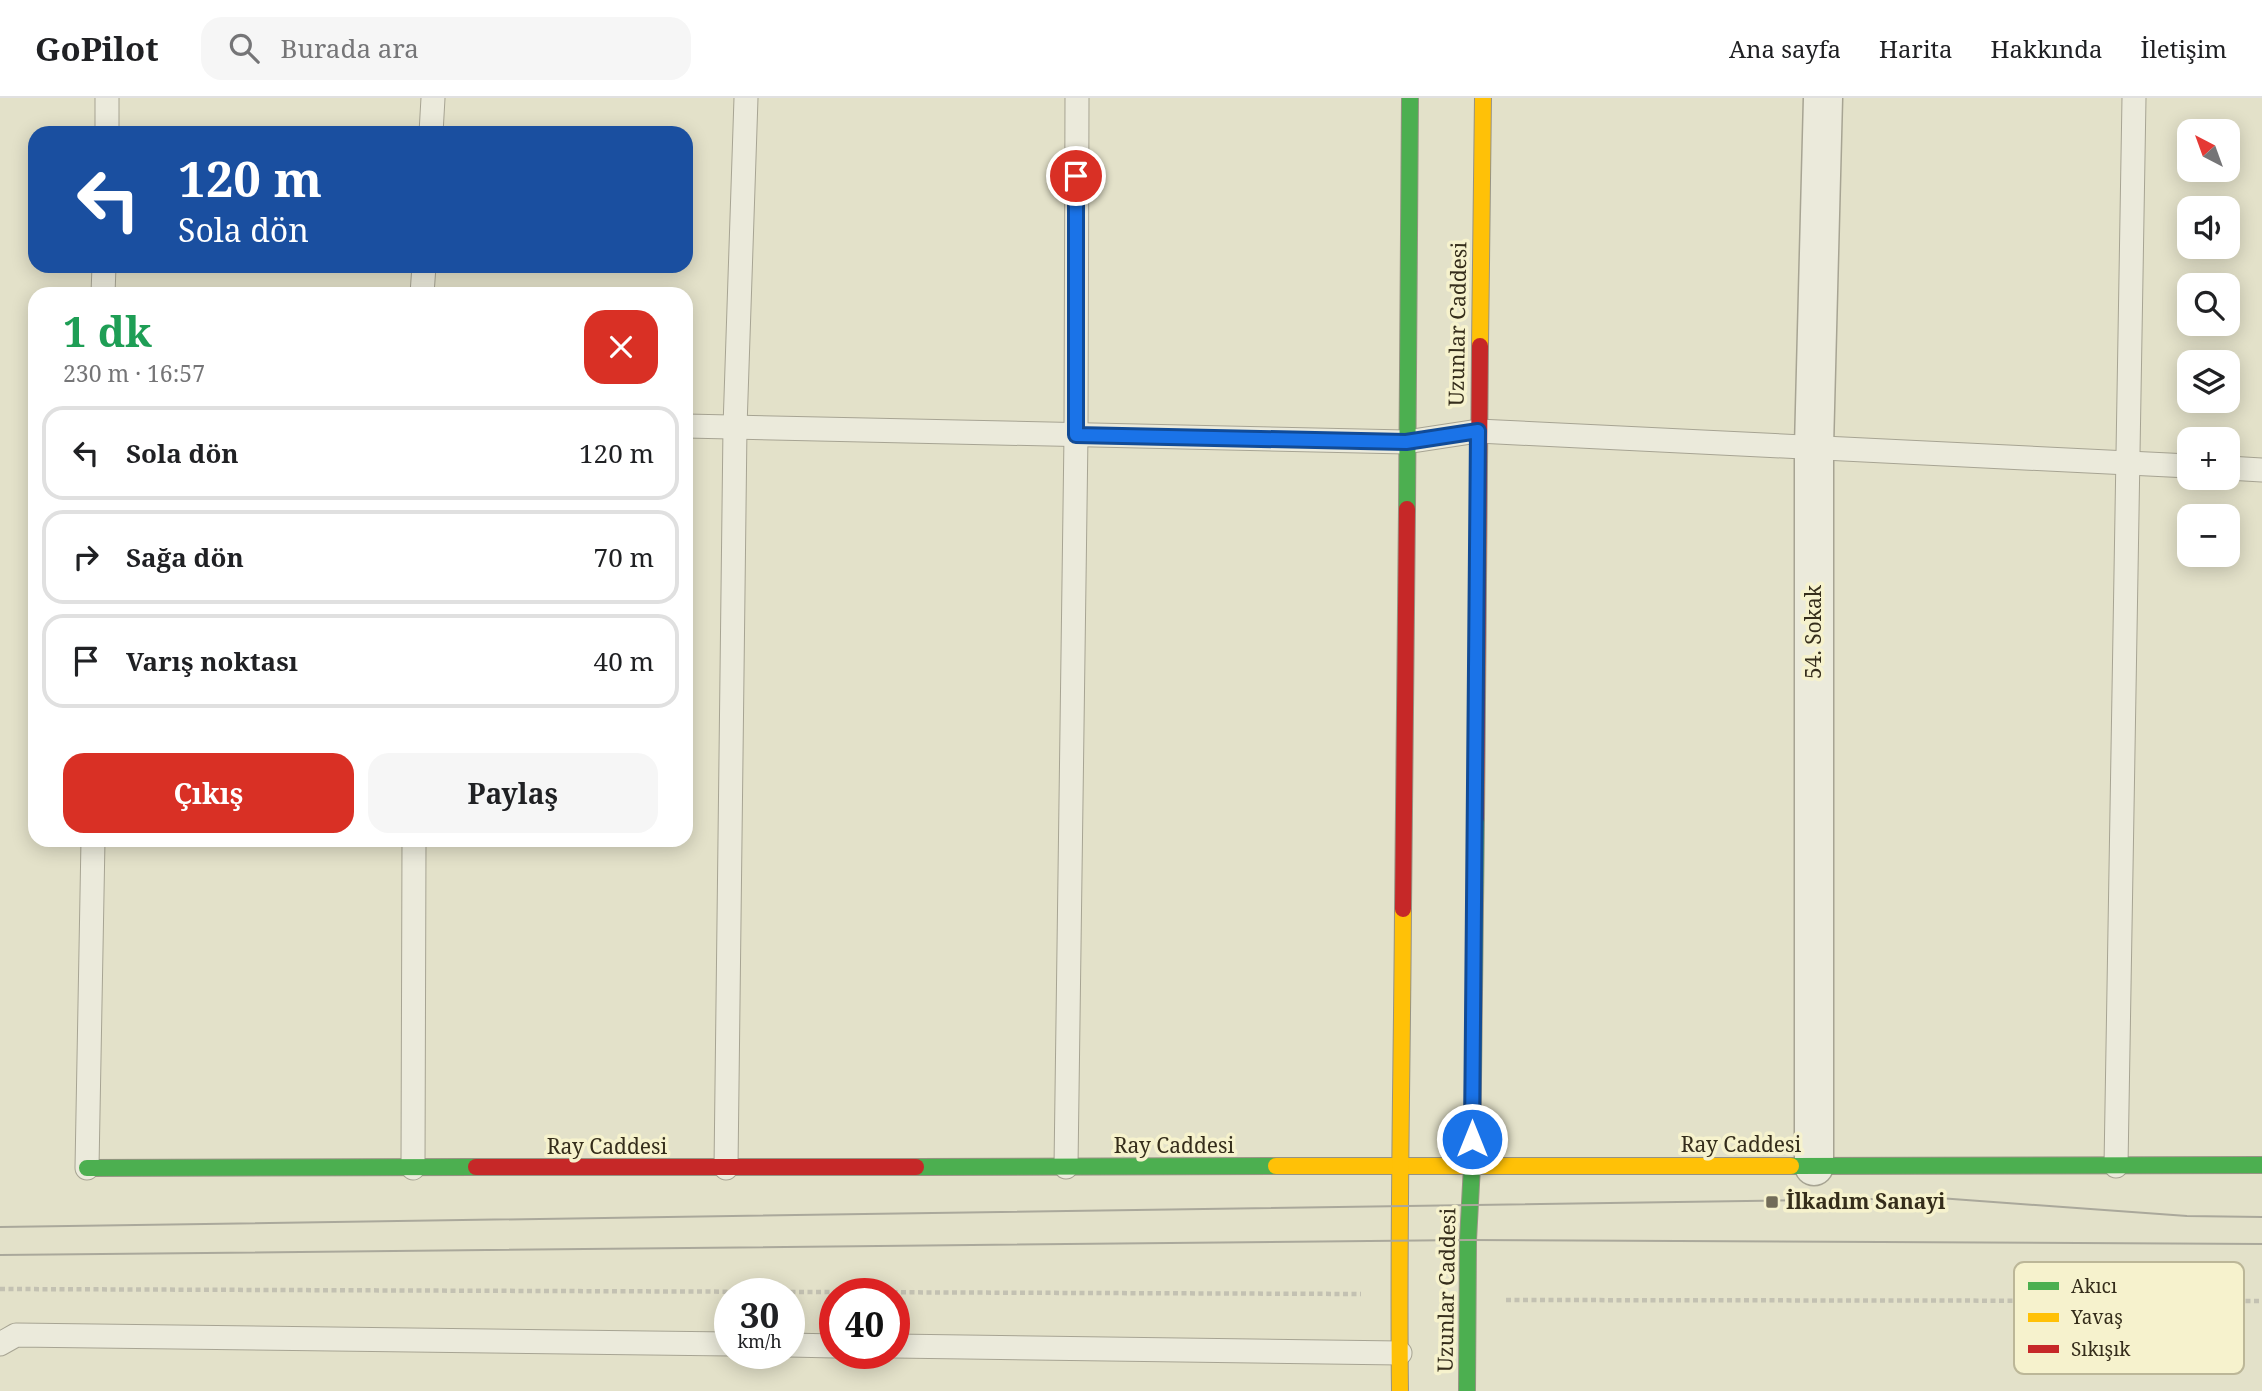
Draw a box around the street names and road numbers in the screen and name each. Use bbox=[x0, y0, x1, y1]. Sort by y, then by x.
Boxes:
street label: Uzunlar Caddesi bbox=[1442, 241, 1472, 406]
street label: 54. Sokak bbox=[1799, 584, 1827, 679]
street label: Ray Caddesi bbox=[1681, 1130, 1801, 1158]
street label: Ray Caddesi bbox=[1114, 1131, 1234, 1159]
street label: Ray Caddesi bbox=[547, 1132, 667, 1160]
street label: Uzunlar Caddesi bbox=[1431, 1207, 1461, 1372]

